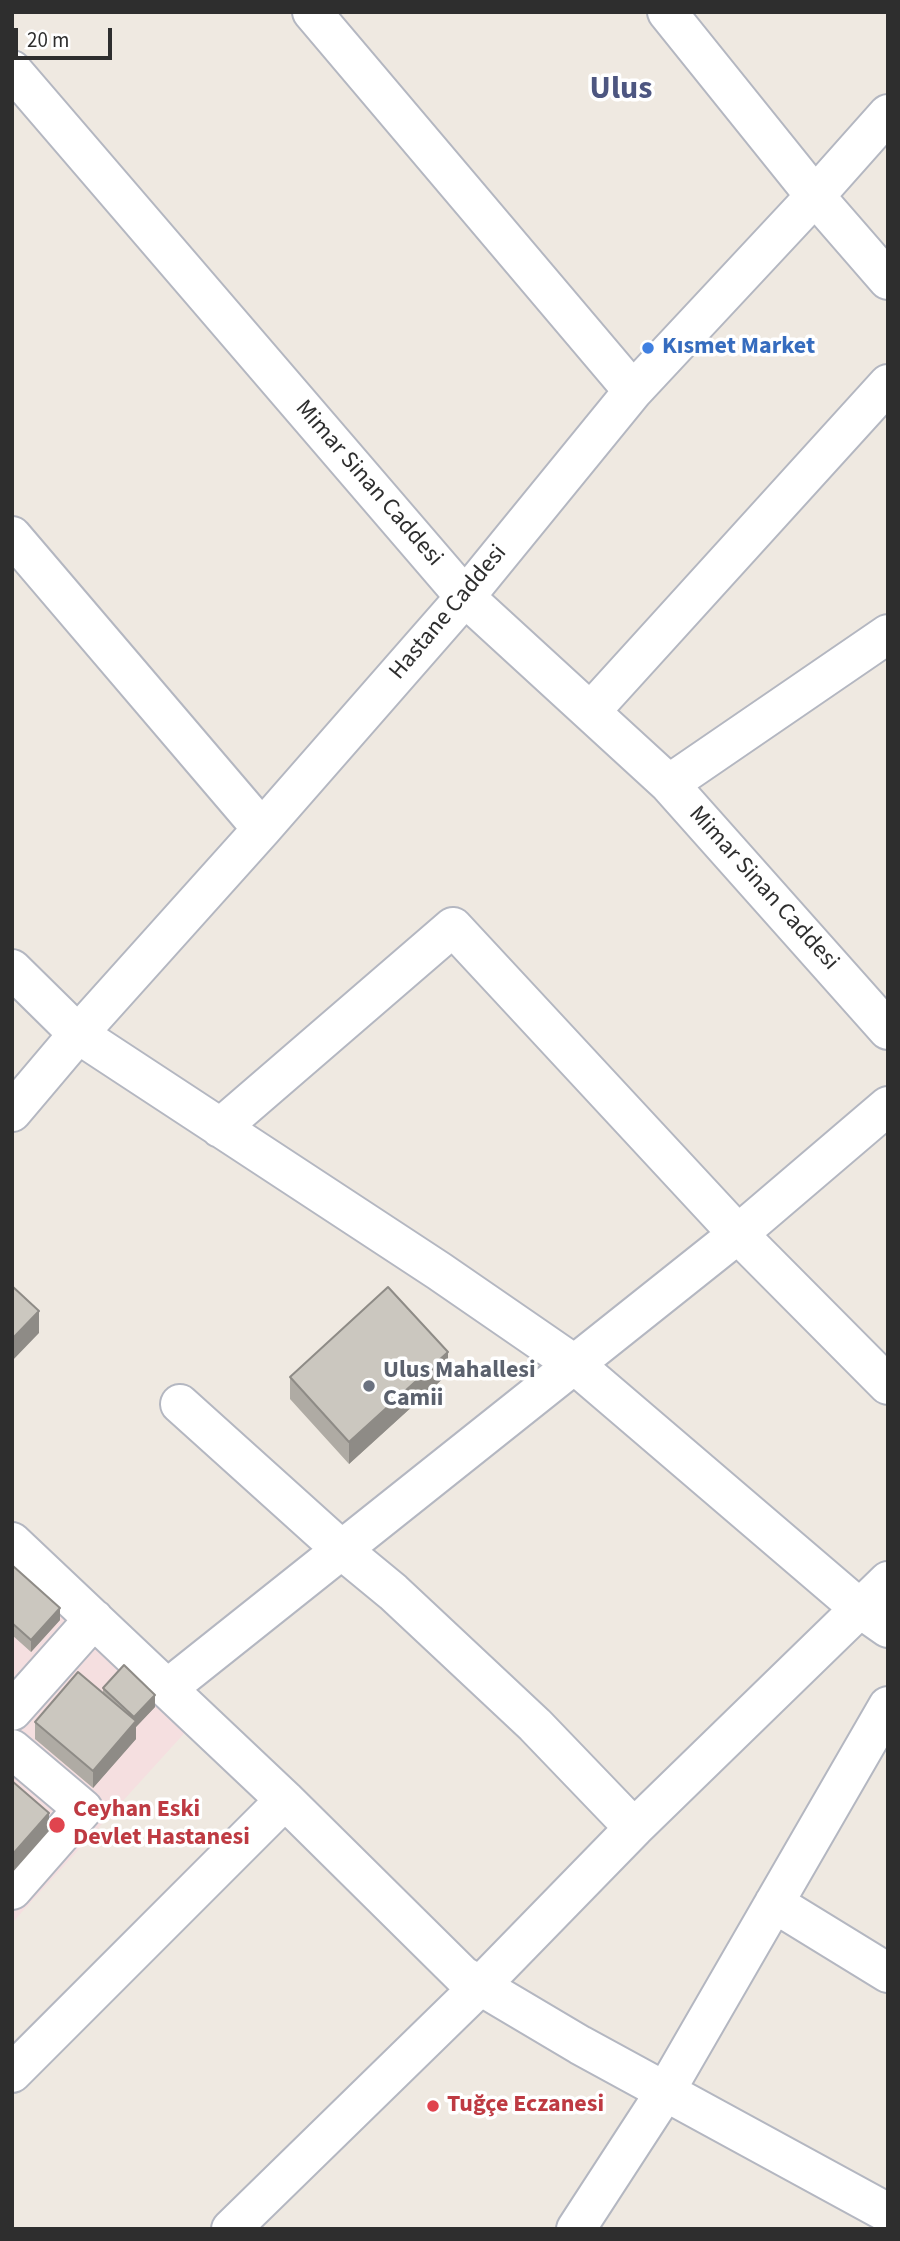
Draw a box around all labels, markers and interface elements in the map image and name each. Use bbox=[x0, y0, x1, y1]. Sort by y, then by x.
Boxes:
scale bar bbox=[18, 14, 116, 58]
text: 20 m bbox=[27, 25, 69, 55]
district label: Ulus bbox=[590, 72, 652, 110]
place label: Kısmet Market bbox=[662, 334, 815, 362]
marker: Kısmet Market bbox=[640, 340, 656, 356]
street label: Mimar Sinan Caddesi bbox=[288, 395, 448, 573]
street label: Hastane Caddesi bbox=[384, 540, 514, 686]
street label: Mimar Sinan Caddesi bbox=[682, 801, 844, 977]
place label: Ulus Mahallesi Camii bbox=[383, 1358, 536, 1414]
marker: Ulus Mahallesi Camii bbox=[361, 1378, 377, 1394]
place label: Ceyhan Eski Devlet Hastanesi bbox=[73, 1797, 250, 1853]
marker: Ceyhan Eski Devlet Hastanesi bbox=[47, 1815, 67, 1835]
place label: Tuğçe Eczanesi bbox=[447, 2092, 604, 2120]
marker: Tuğçe Eczanesi bbox=[425, 2098, 441, 2114]

